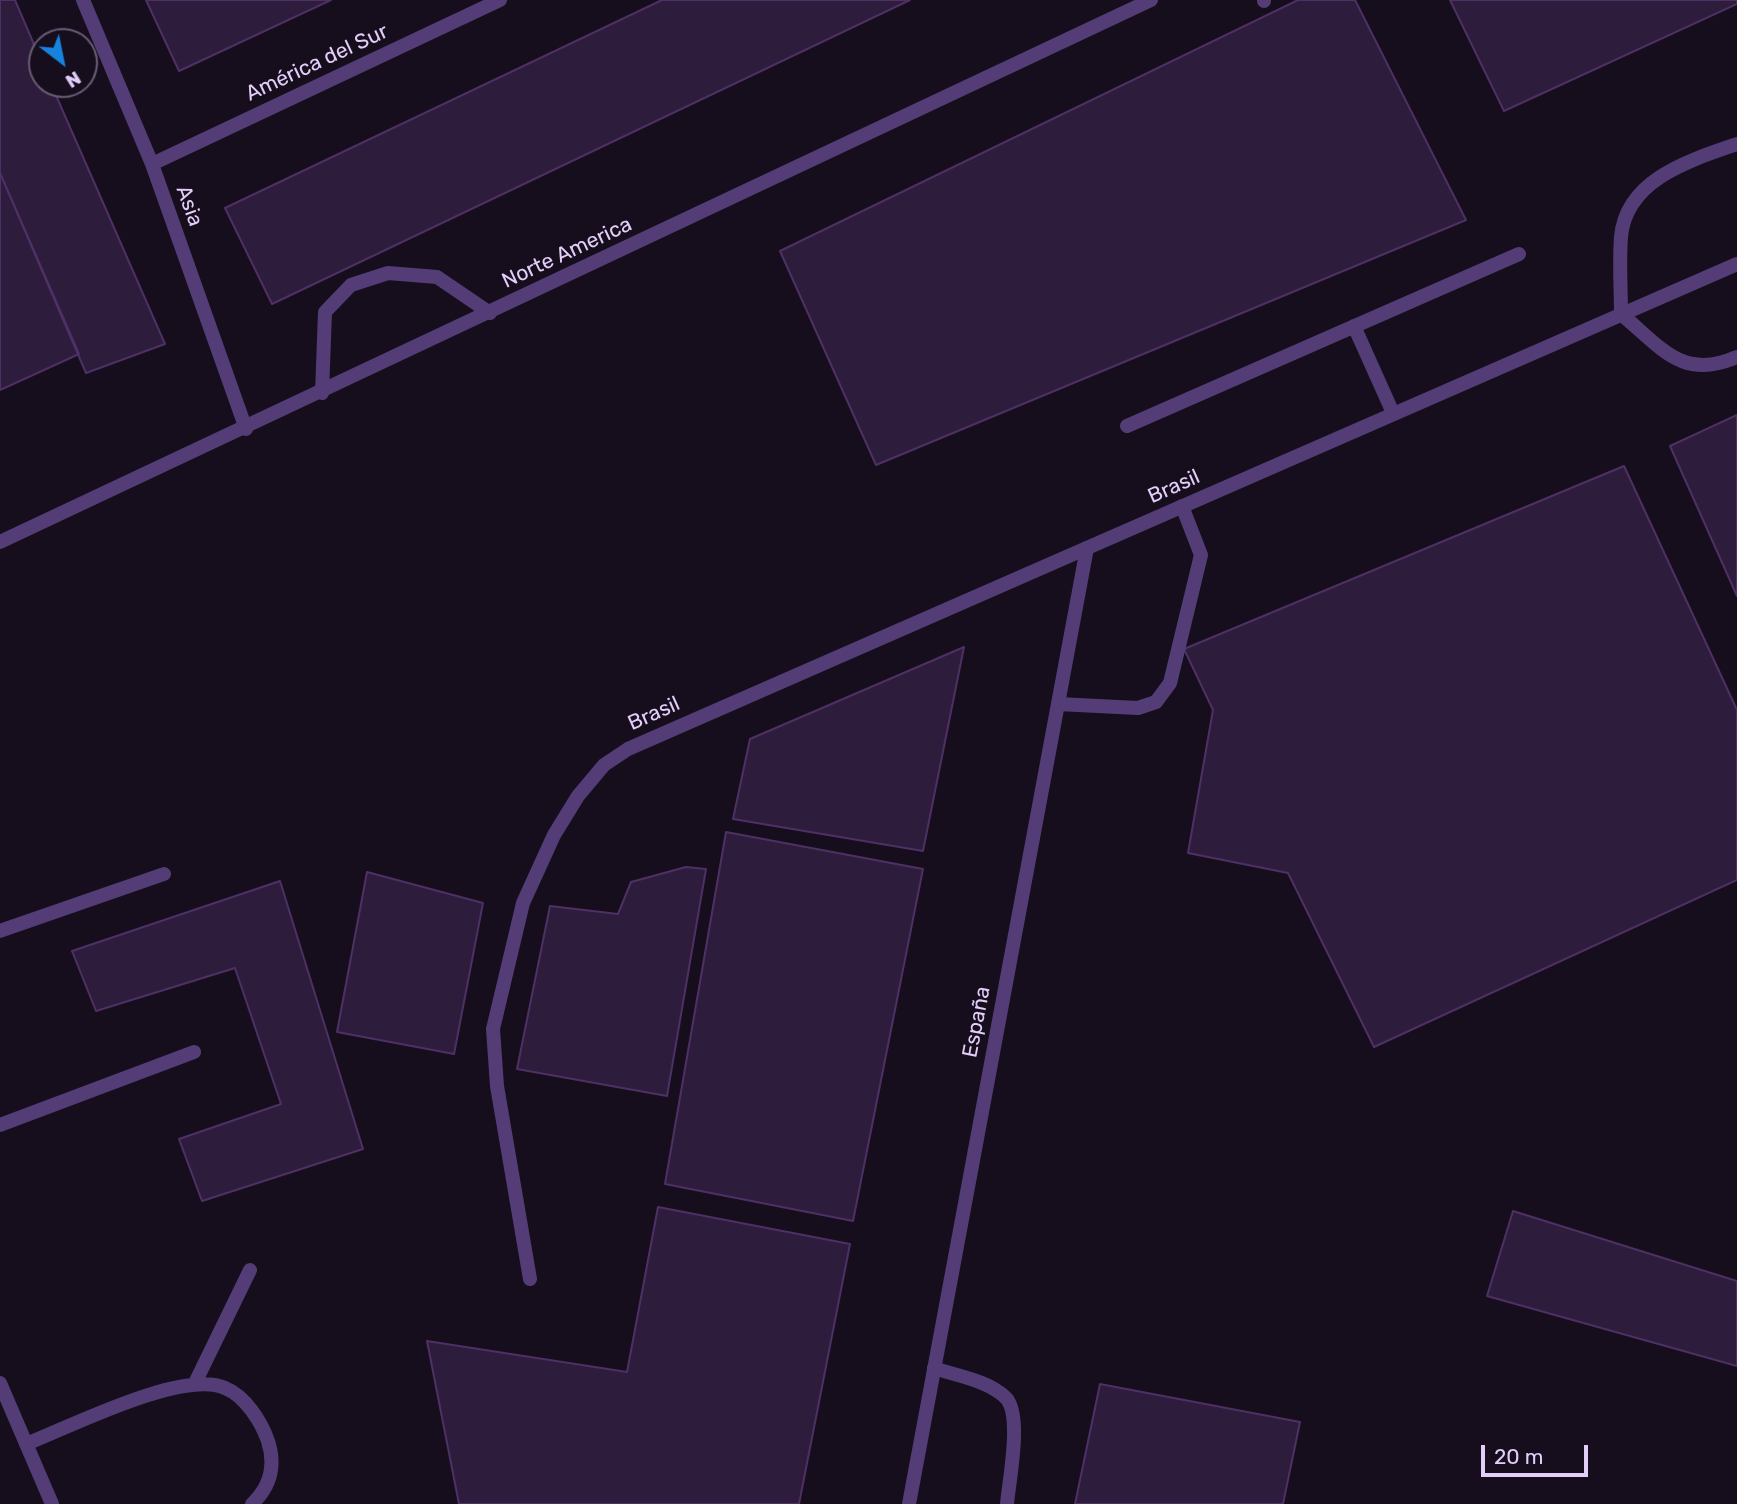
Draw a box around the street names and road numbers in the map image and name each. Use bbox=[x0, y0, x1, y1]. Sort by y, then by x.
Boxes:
street label: América del Sur bbox=[242, 19, 392, 107]
street label: Asia bbox=[170, 182, 208, 230]
street label: Norte America bbox=[498, 212, 636, 294]
street label: Brasil bbox=[1144, 464, 1204, 510]
street label: Brasil bbox=[624, 691, 684, 737]
street label: España bbox=[958, 984, 996, 1060]

